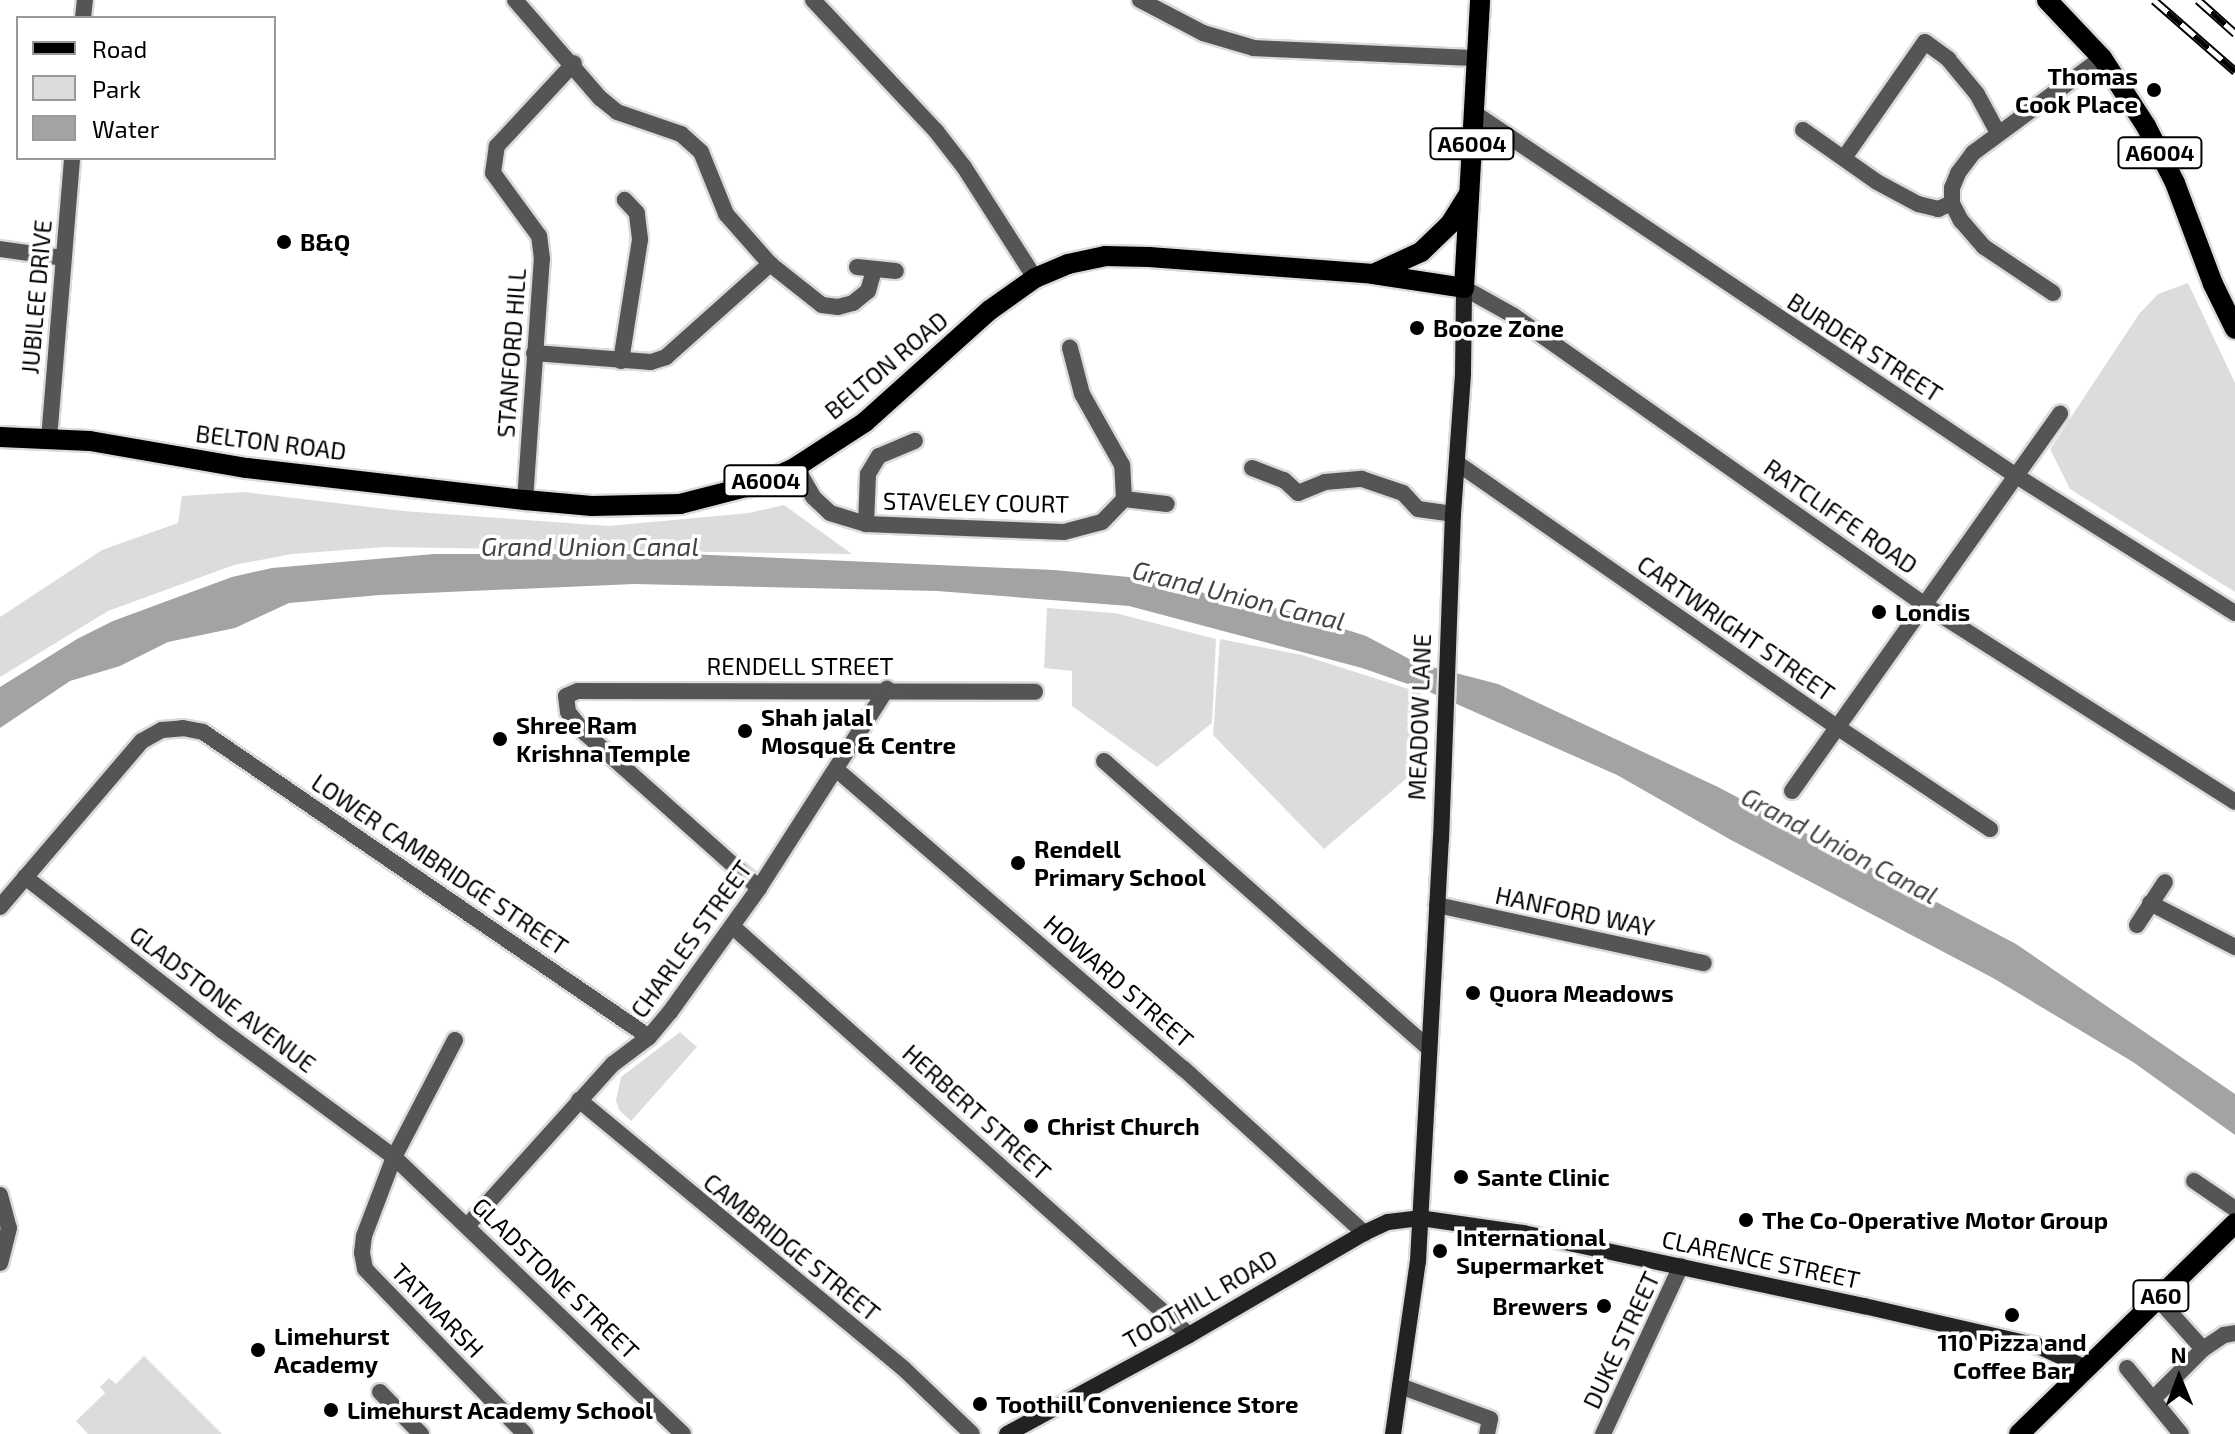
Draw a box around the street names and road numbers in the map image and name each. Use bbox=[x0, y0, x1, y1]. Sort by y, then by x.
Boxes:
road number: A6004 bbox=[1428, 126, 1516, 162]
road number: A6004 bbox=[2116, 135, 2204, 171]
street label: JUBILEE DRIVE bbox=[15, 219, 57, 375]
street label: STANFORD HILL bbox=[491, 267, 531, 439]
street label: BURDER STREET bbox=[1782, 286, 1948, 408]
street label: BELTON ROAD bbox=[819, 305, 953, 425]
street label: BELTON ROAD bbox=[194, 418, 348, 466]
street label: RATCLIFFE ROAD bbox=[1759, 452, 1923, 580]
road number: A6004 bbox=[722, 463, 810, 499]
street label: STAVELEY COURT bbox=[882, 486, 1070, 518]
street label: CARTWRIGHT STREET bbox=[1632, 549, 1840, 707]
street label: MEADOW LANE bbox=[1402, 633, 1436, 801]
street label: RENDELL STREET bbox=[706, 652, 894, 680]
street label: LOWER CAMBRIDGE STREET bbox=[306, 767, 574, 961]
street label: CHARLES STREET bbox=[624, 855, 758, 1023]
street label: HANFORD WAY bbox=[1493, 880, 1657, 942]
street label: HOWARD STREET bbox=[1038, 908, 1200, 1054]
street label: GLADSTONE AVENUE bbox=[124, 920, 322, 1078]
street label: HERBERT STREET bbox=[897, 1038, 1057, 1186]
street label: CAMBRIDGE STREET bbox=[698, 1167, 886, 1327]
street label: GLADSTONE STREET bbox=[467, 1191, 645, 1365]
street label: CLARENCE STREET bbox=[1659, 1224, 1863, 1294]
street label: TOOTHILL ROAD bbox=[1118, 1243, 1282, 1355]
street label: TATMARSH bbox=[386, 1257, 490, 1363]
street label: DUKE STREET bbox=[1577, 1267, 1665, 1413]
road number: A60 bbox=[2131, 1278, 2191, 1314]

